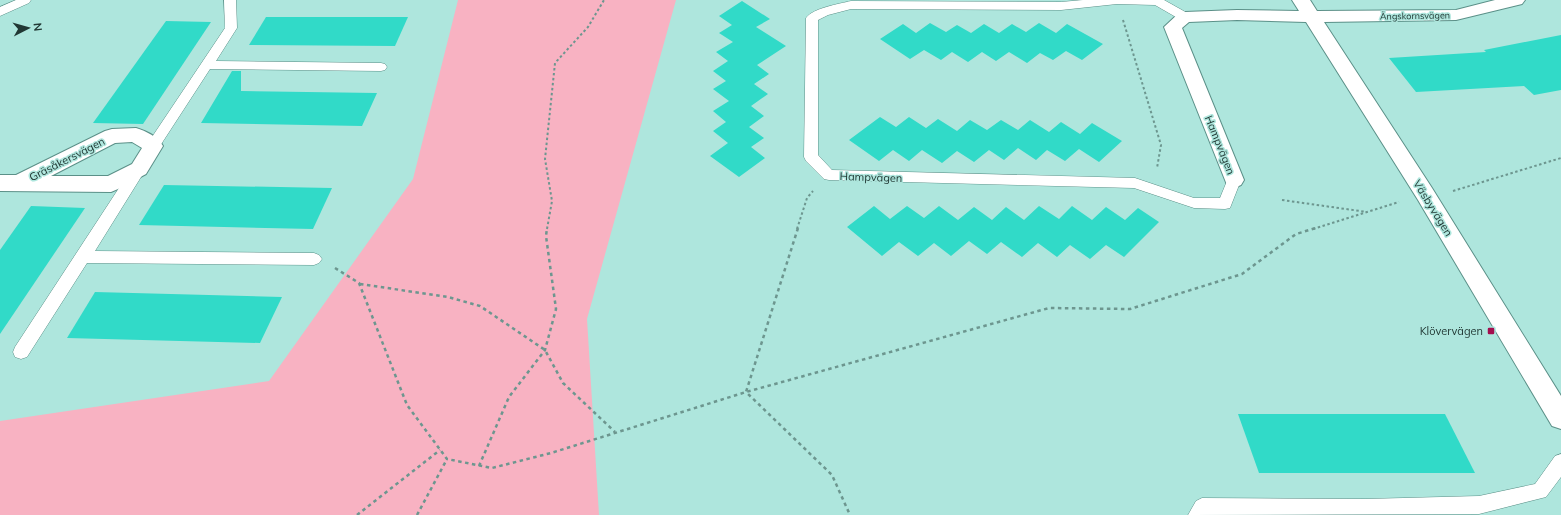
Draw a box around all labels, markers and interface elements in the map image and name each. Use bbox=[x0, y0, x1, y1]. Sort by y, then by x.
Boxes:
north arrow bbox=[8, 8, 48, 48]
street label: Ängskornsvägen bbox=[1380, 9, 1450, 22]
text: N bbox=[31, 22, 45, 32]
street label: Hampvägen bbox=[1202, 113, 1238, 177]
street label: Gräsåkersvägen bbox=[27, 134, 107, 184]
street label: Hampvägen bbox=[839, 169, 903, 185]
street label: Väsbyvägen bbox=[1410, 177, 1456, 239]
place label: Klövervägen bbox=[1420, 324, 1483, 338]
marker: Klövervägen bbox=[1486, 326, 1496, 336]

